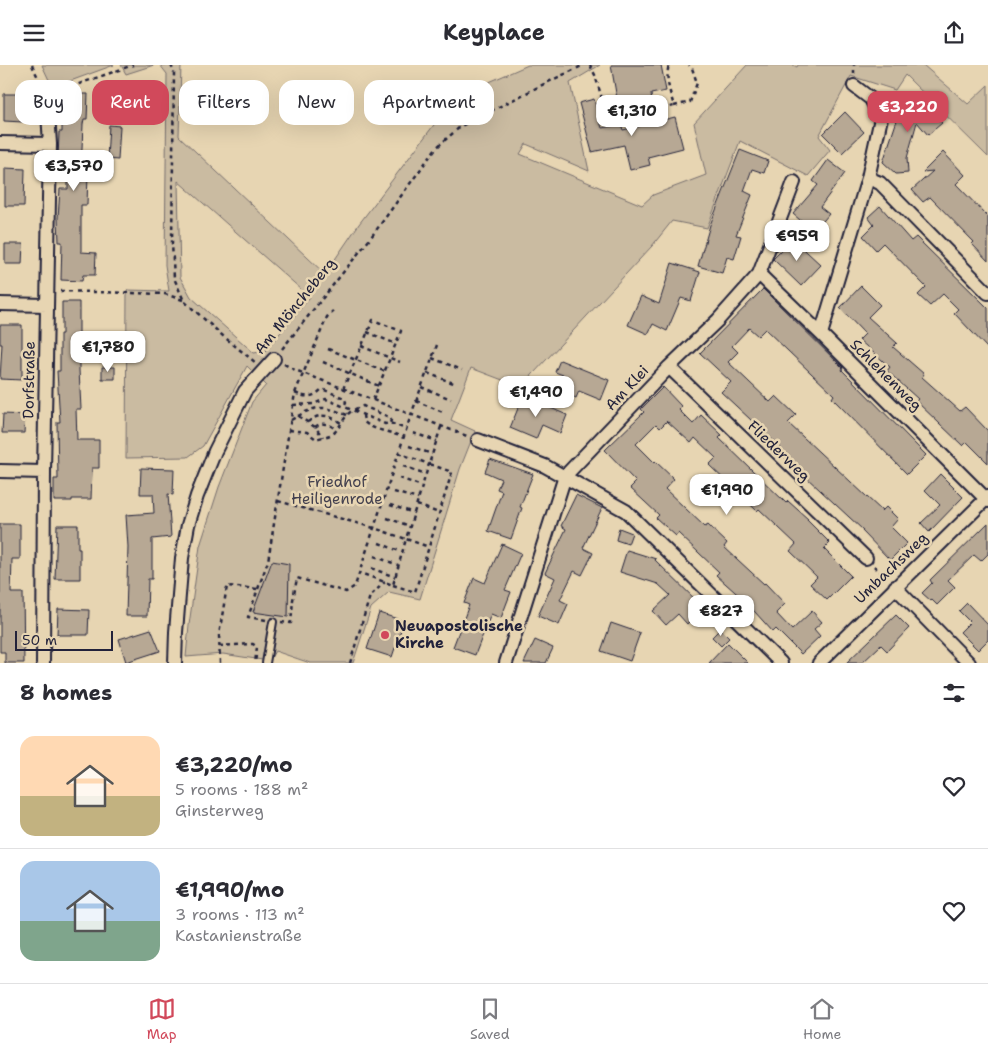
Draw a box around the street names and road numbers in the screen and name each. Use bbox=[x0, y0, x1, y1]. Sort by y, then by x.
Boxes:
street label: Am Möncheberg bbox=[250, 254, 340, 358]
street label: Schlehenweg bbox=[846, 335, 926, 415]
street label: Dorfstraße bbox=[18, 341, 40, 419]
street label: Am Klei bbox=[601, 361, 653, 415]
street label: Fliederweg bbox=[743, 416, 815, 486]
street label: Umbachsweg bbox=[850, 528, 932, 608]

